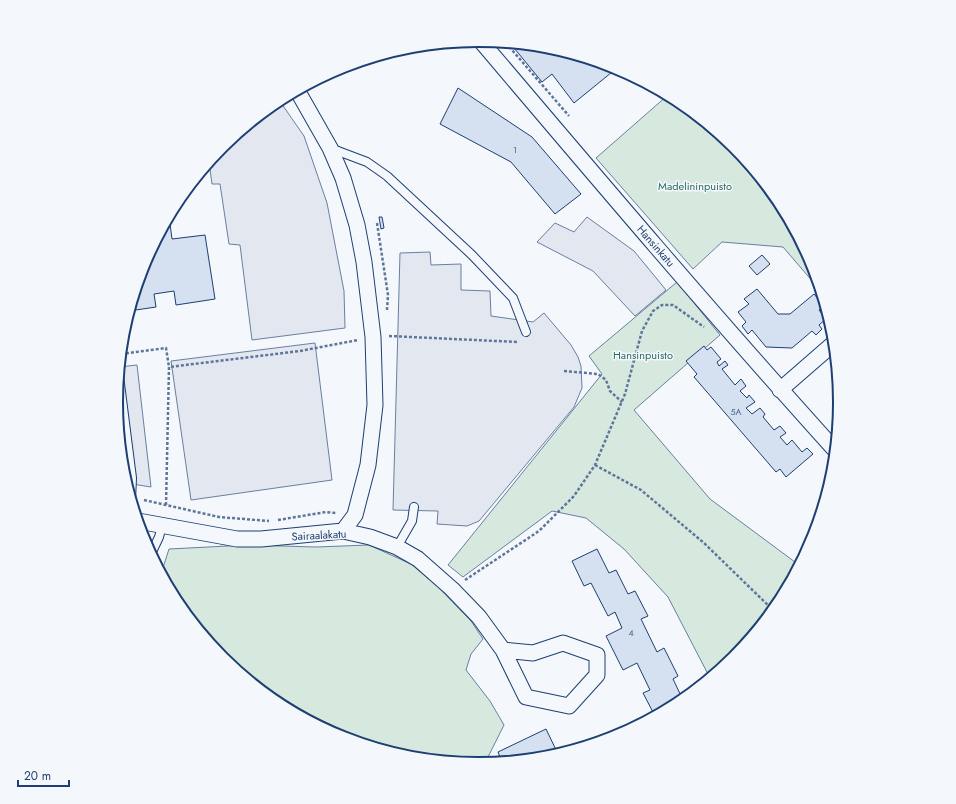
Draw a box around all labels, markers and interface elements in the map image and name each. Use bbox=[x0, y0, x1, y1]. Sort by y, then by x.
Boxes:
house number: 1 bbox=[513, 143, 517, 156]
park label: Madelininpuisto bbox=[658, 178, 732, 194]
street label: Hansinkatu bbox=[633, 222, 679, 270]
park label: Hansinpuisto bbox=[613, 347, 673, 363]
house number: 5A bbox=[730, 405, 742, 418]
street label: Sairaalakatu bbox=[291, 526, 347, 544]
house number: 4 bbox=[628, 626, 634, 639]
scale bar bbox=[18, 762, 69, 788]
text: 20 m bbox=[24, 767, 51, 785]

